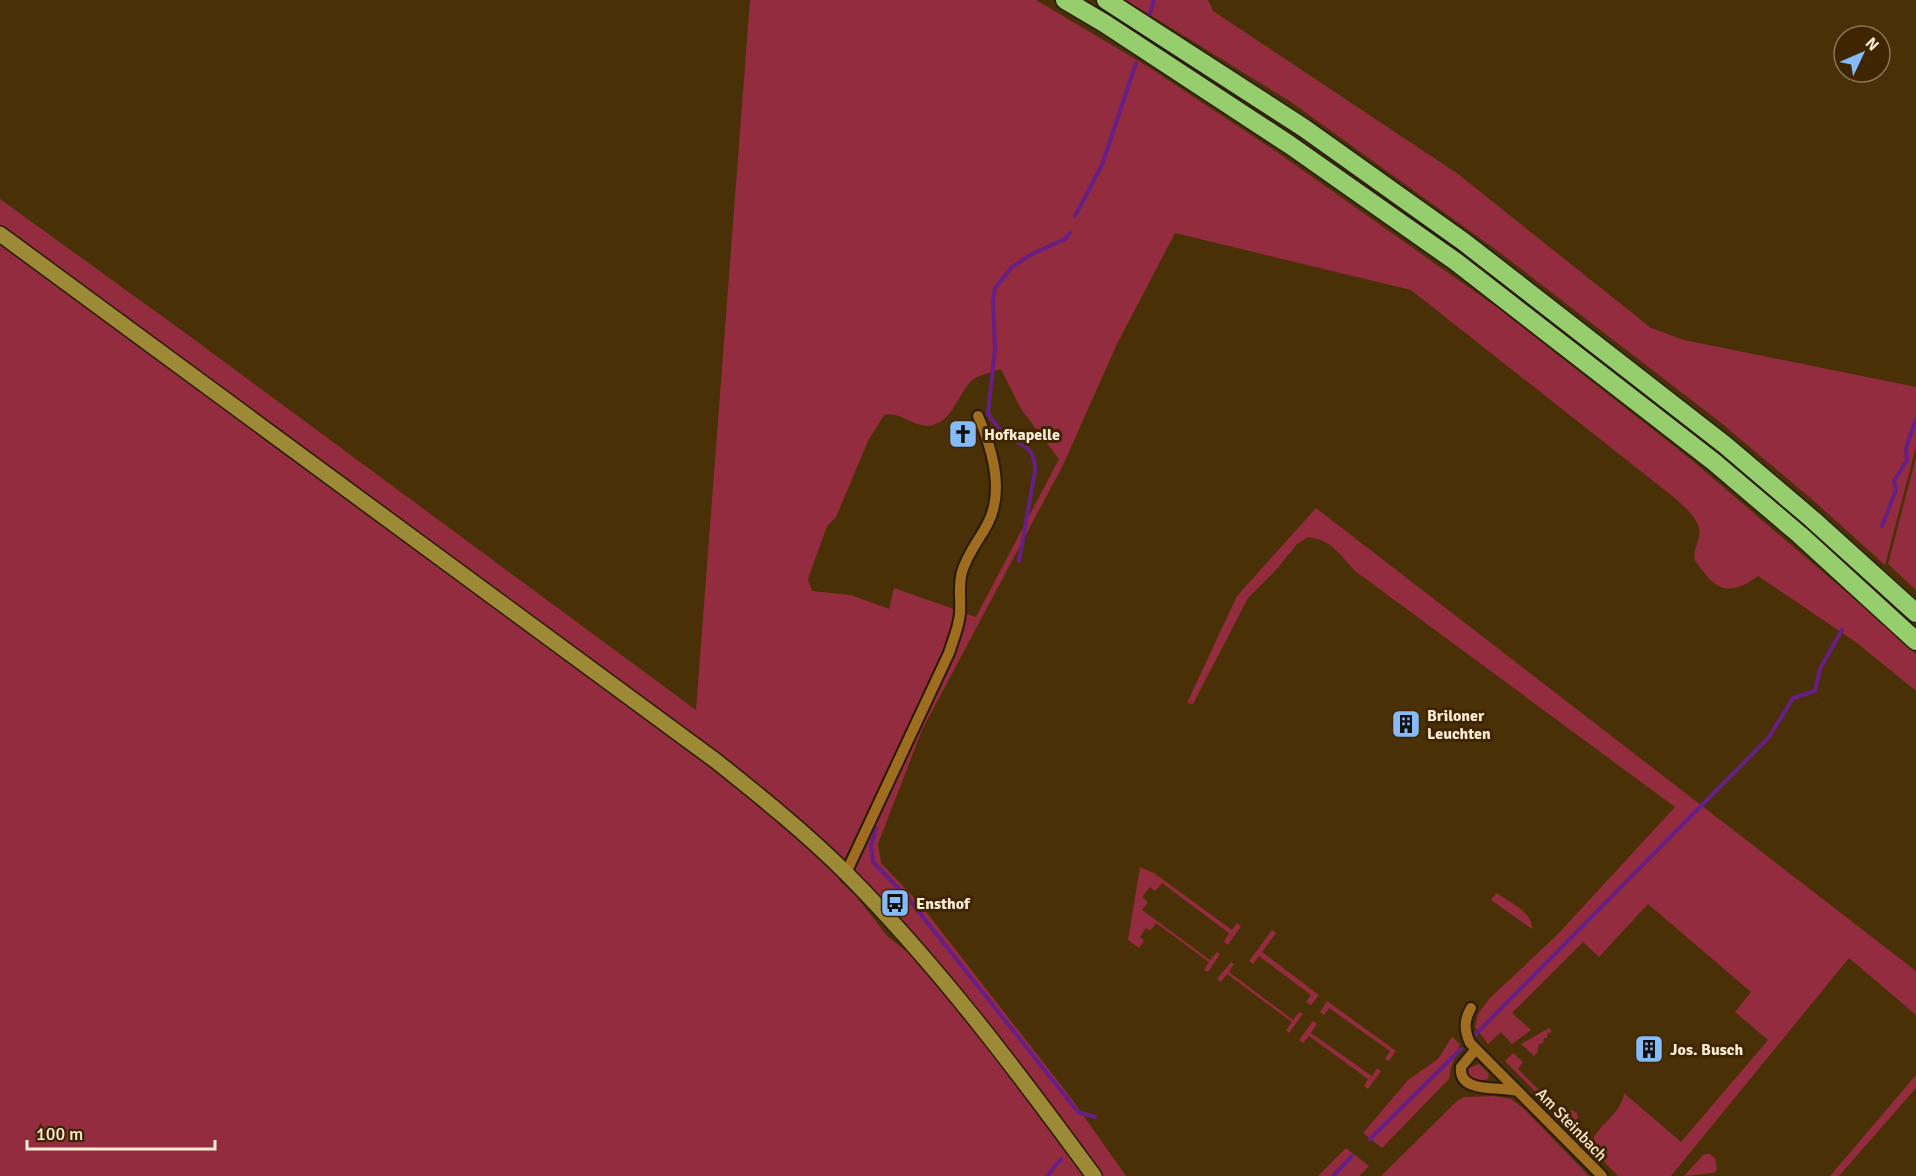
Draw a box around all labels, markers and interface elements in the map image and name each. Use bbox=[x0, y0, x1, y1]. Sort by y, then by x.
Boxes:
north arrow bbox=[1832, 24, 1892, 84]
text: N bbox=[1861, 33, 1883, 55]
church icon: Hofkapelle bbox=[947, 418, 979, 450]
place label: Hofkapelle bbox=[984, 425, 1060, 445]
place label: Briloner Leuchten bbox=[1427, 706, 1491, 744]
building icon: Briloner Leuchten bbox=[1390, 708, 1422, 740]
bus stop icon: Ensthof bbox=[879, 887, 911, 919]
place label: Ensthof bbox=[916, 894, 971, 914]
building icon: Jos. Busch bbox=[1633, 1033, 1665, 1065]
place label: Jos. Busch bbox=[1670, 1040, 1743, 1060]
street label: Am Steinbach bbox=[1531, 1084, 1611, 1166]
scale bar bbox=[27, 1113, 214, 1151]
text: 100 m bbox=[36, 1123, 83, 1145]

